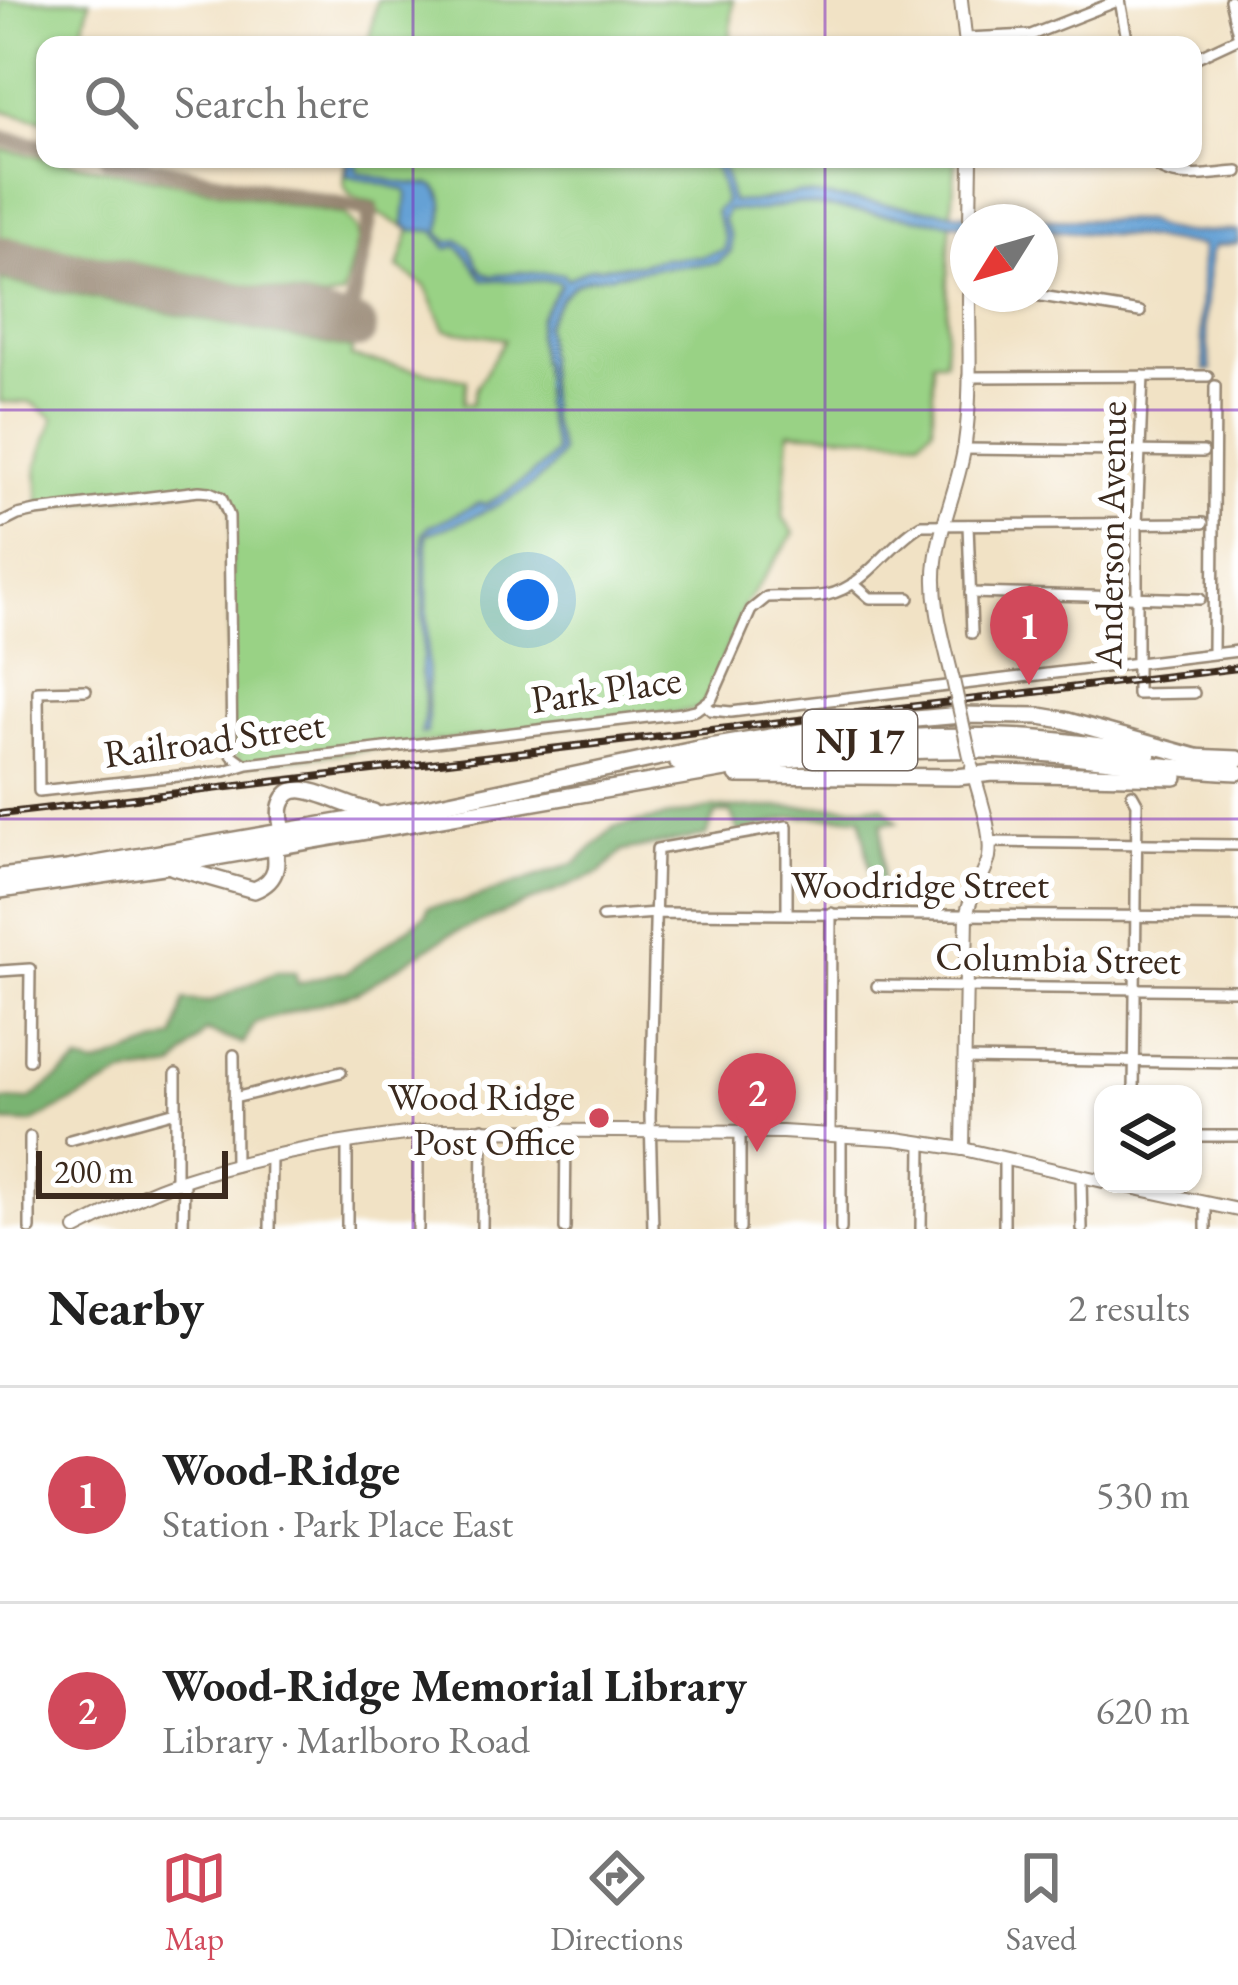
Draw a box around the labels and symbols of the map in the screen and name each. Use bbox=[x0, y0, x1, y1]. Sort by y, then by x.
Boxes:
north arrow bbox=[950, 204, 1058, 312]
street label: Anderson Avenue bbox=[1082, 401, 1138, 670]
your location bbox=[498, 570, 558, 630]
pin: 1 bbox=[990, 586, 1068, 685]
street label: Park Place bbox=[528, 653, 684, 725]
street label: Railroad Street bbox=[100, 698, 328, 780]
road number: NJ 17 bbox=[803, 710, 917, 770]
street label: Woodridge Street bbox=[791, 859, 1049, 910]
street label: Columbia Street bbox=[935, 930, 1181, 986]
pin: 2 bbox=[718, 1053, 796, 1152]
place label: Wood Ridge Post Office bbox=[388, 1071, 575, 1167]
marker: Wood Ridge Post Office bbox=[586, 1105, 612, 1131]
scale bar bbox=[36, 1145, 228, 1198]

